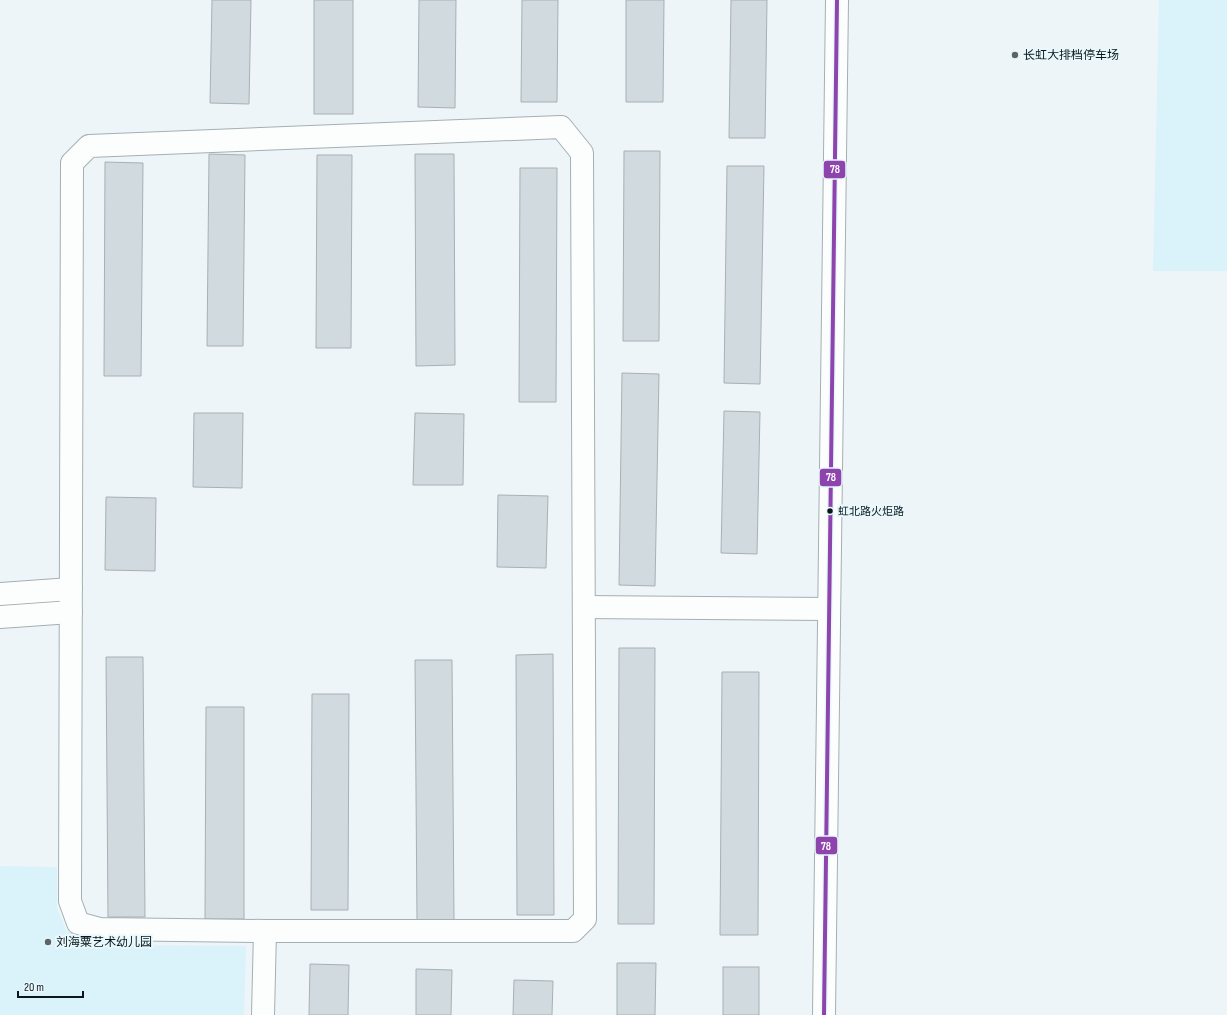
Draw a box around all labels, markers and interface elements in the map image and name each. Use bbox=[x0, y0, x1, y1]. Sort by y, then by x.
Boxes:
place label: 长虹大排档停车场 bbox=[1023, 48, 1119, 63]
marker: 长虹大排档停车场 bbox=[1010, 50, 1020, 60]
line badge: 78 bbox=[823, 160, 846, 179]
text: 78 bbox=[830, 163, 840, 176]
line badge: 78 bbox=[819, 468, 842, 487]
text: 78 bbox=[826, 471, 836, 484]
place label: 虹北路火炬路 bbox=[838, 505, 904, 518]
marker: 虹北路火炬路 bbox=[825, 506, 835, 516]
line badge: 78 bbox=[815, 836, 838, 855]
text: 78 bbox=[821, 840, 831, 853]
place label: 刘海粟艺术幼儿园 bbox=[56, 935, 152, 950]
marker: 刘海粟艺术幼儿园 bbox=[43, 937, 53, 947]
scale bar bbox=[18, 973, 83, 999]
text: 20 m bbox=[24, 980, 44, 995]

